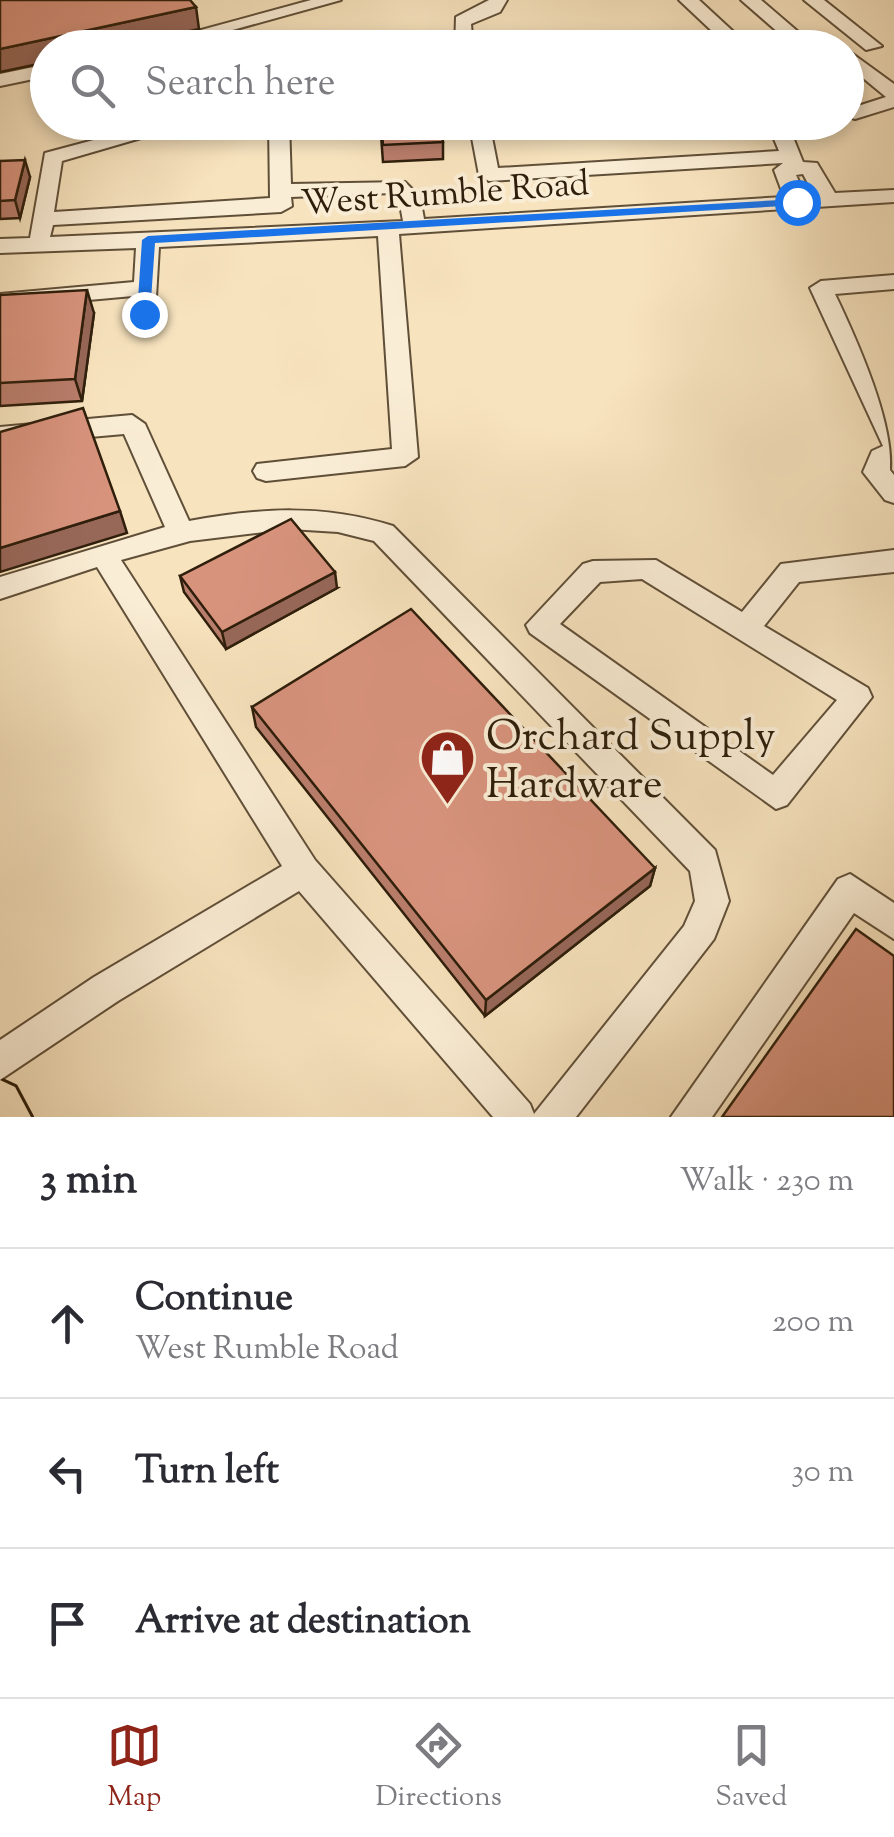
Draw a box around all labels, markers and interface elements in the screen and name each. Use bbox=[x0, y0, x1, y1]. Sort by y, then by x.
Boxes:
search box bbox=[30, 30, 864, 140]
icon: search bbox=[65, 58, 120, 113]
text: Search here bbox=[145, 58, 336, 112]
street label: West Rumble Road bbox=[299, 160, 591, 231]
route start bbox=[775, 180, 821, 226]
route end bbox=[122, 292, 168, 338]
place label: Orchard Supply Hardware bbox=[486, 709, 776, 817]
shop icon: Orchard Supply Hardware bbox=[417, 728, 477, 807]
text: 3 min bbox=[40, 1152, 137, 1212]
text: Walk · 230 m bbox=[679, 1159, 854, 1205]
text: Continue bbox=[135, 1273, 293, 1327]
icon: ahead bbox=[40, 1296, 95, 1351]
text: 200 m bbox=[772, 1300, 854, 1346]
text: West Rumble Road bbox=[135, 1327, 399, 1373]
icon: left bbox=[40, 1446, 95, 1501]
text: Turn left bbox=[135, 1446, 279, 1500]
text: 30 m bbox=[791, 1450, 854, 1496]
icon: arrive bbox=[40, 1596, 95, 1651]
text: Arrive at destination bbox=[135, 1596, 471, 1650]
tab: Map bbox=[107, 1718, 162, 1818]
tab: Directions bbox=[375, 1718, 502, 1818]
tab: Saved bbox=[715, 1718, 787, 1818]

